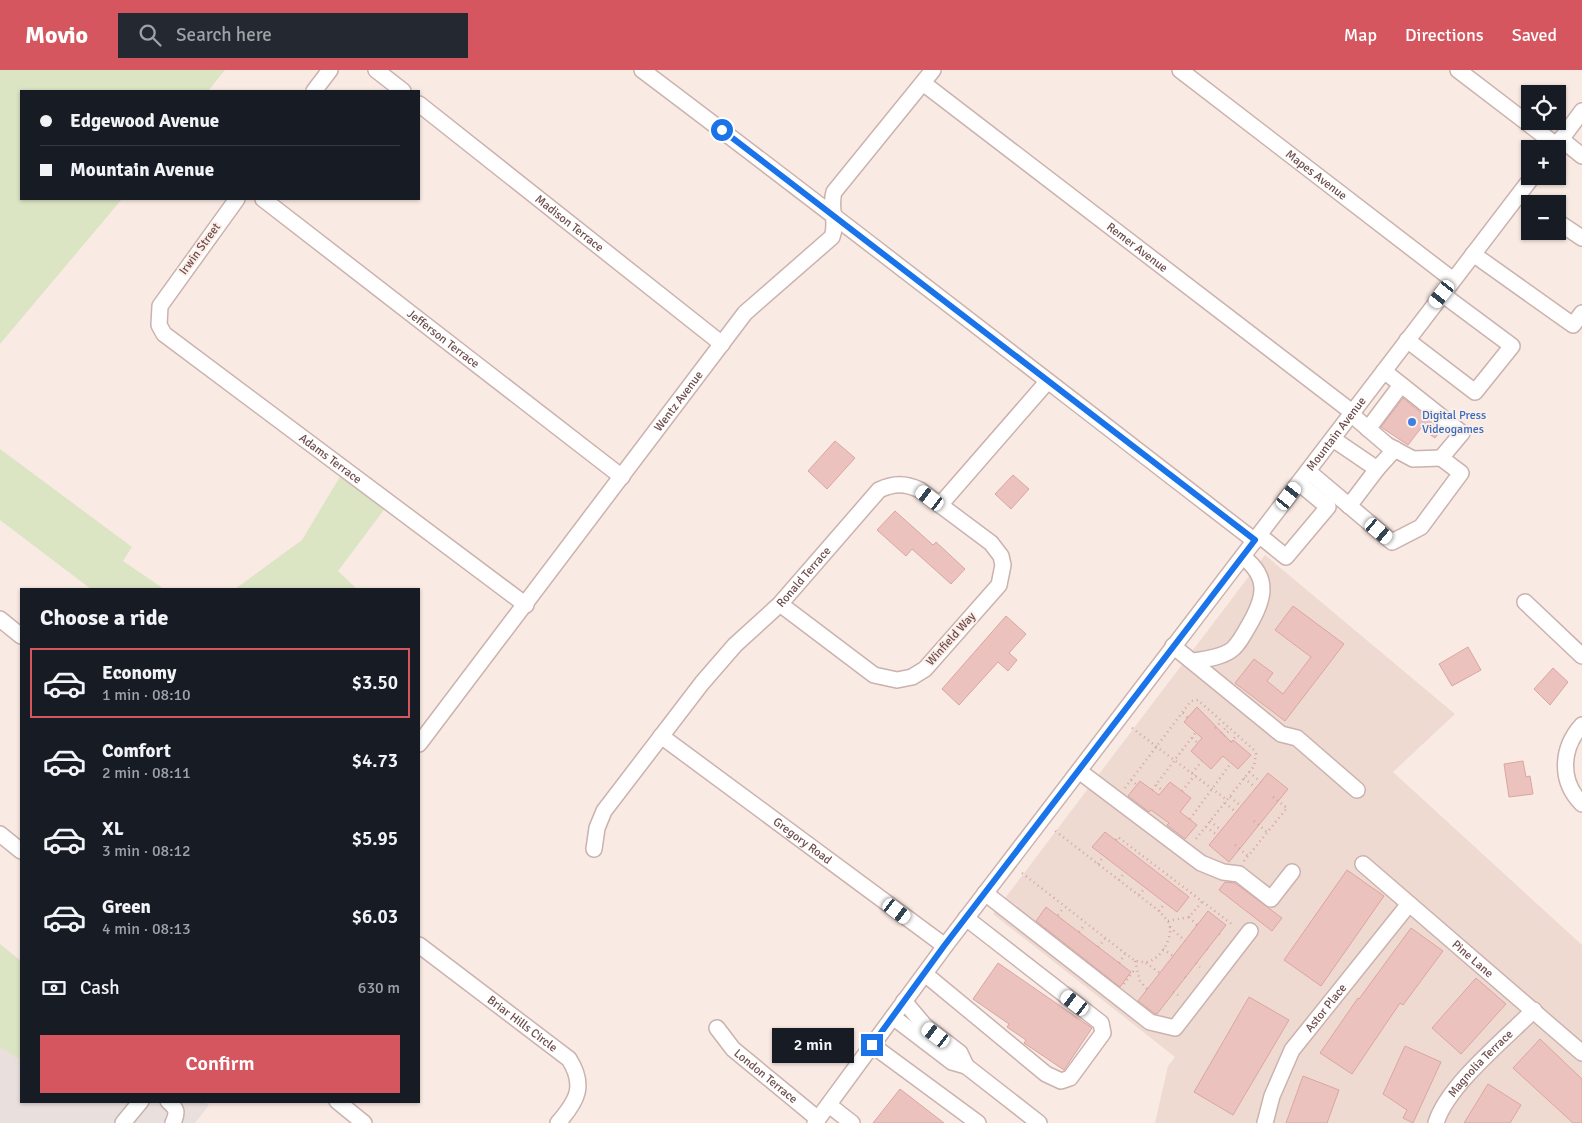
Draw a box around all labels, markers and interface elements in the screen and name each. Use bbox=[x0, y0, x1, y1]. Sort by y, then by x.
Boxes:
search box bbox=[118, 13, 468, 58]
text: Movio bbox=[25, 20, 88, 50]
icon: search bbox=[136, 21, 164, 49]
text: Search here bbox=[176, 23, 272, 47]
text: Map bbox=[1344, 24, 1377, 46]
text: Directions bbox=[1405, 24, 1484, 46]
text: Saved bbox=[1512, 24, 1557, 46]
map controls bbox=[1521, 85, 1566, 240]
button: locate bbox=[1521, 85, 1566, 130]
text: Edgewood Avenue bbox=[70, 109, 219, 133]
route start bbox=[711, 119, 733, 141]
button: + bbox=[1521, 140, 1566, 185]
street label: Mapes Avenue bbox=[1283, 146, 1350, 203]
text: Mountain Avenue bbox=[70, 158, 214, 182]
street label: Madison Terrace bbox=[532, 191, 607, 255]
button: − bbox=[1521, 195, 1566, 240]
street label: Remer Avenue bbox=[1104, 219, 1171, 276]
street label: Irwin Street bbox=[176, 220, 224, 278]
car bbox=[1426, 278, 1457, 310]
street label: Jefferson Terrace bbox=[404, 306, 482, 371]
street label: Wentz Avenue bbox=[651, 368, 706, 434]
street label: Mountain Avenue bbox=[1303, 394, 1369, 474]
place label: Digital Press Videogames bbox=[1422, 408, 1486, 437]
marker: Digital Press Videogames bbox=[1406, 416, 1418, 428]
street label: Adams Terrace bbox=[296, 430, 365, 487]
car bbox=[1273, 480, 1304, 512]
car bbox=[913, 483, 946, 513]
car bbox=[1362, 516, 1395, 546]
street label: Ronald Terrace bbox=[773, 543, 834, 610]
text: Choose a ride bbox=[40, 604, 168, 631]
street label: Winfield Way bbox=[923, 609, 979, 669]
icon: car bbox=[42, 661, 87, 706]
text: Economy bbox=[102, 661, 176, 685]
text: $3.50 bbox=[352, 671, 398, 695]
text: 1 min · 08:10 bbox=[102, 685, 191, 705]
icon: car bbox=[42, 739, 87, 784]
text: Comfort bbox=[102, 739, 171, 763]
text: $4.73 bbox=[352, 749, 398, 773]
text: 2 min · 08:11 bbox=[102, 763, 191, 783]
street label: Gregory Road bbox=[770, 814, 835, 867]
icon: car bbox=[42, 817, 87, 862]
text: XL bbox=[102, 817, 124, 841]
text: $5.95 bbox=[352, 827, 398, 851]
text: 3 min · 08:12 bbox=[102, 841, 191, 861]
icon: car bbox=[42, 895, 87, 940]
text: Green bbox=[102, 895, 151, 919]
car bbox=[880, 896, 913, 926]
text: $6.03 bbox=[352, 905, 398, 929]
text: 4 min · 08:13 bbox=[102, 919, 191, 939]
street label: Pine Lane bbox=[1449, 937, 1497, 981]
icon: cash bbox=[40, 974, 68, 1002]
text: Cash bbox=[80, 976, 120, 1000]
text: 630 m bbox=[358, 978, 400, 998]
street label: Astor Place bbox=[1302, 981, 1350, 1035]
car bbox=[1058, 988, 1091, 1018]
street label: Briar Hills Circle bbox=[484, 992, 561, 1055]
car bbox=[919, 1020, 952, 1050]
street label: Magnolia Terrace bbox=[1445, 1027, 1516, 1100]
callout: 2 min bbox=[772, 1028, 854, 1062]
route end bbox=[861, 1034, 883, 1056]
button: Confirm bbox=[40, 1035, 400, 1093]
text: 2 min bbox=[794, 1035, 832, 1055]
street label: London Terrace bbox=[731, 1046, 801, 1107]

